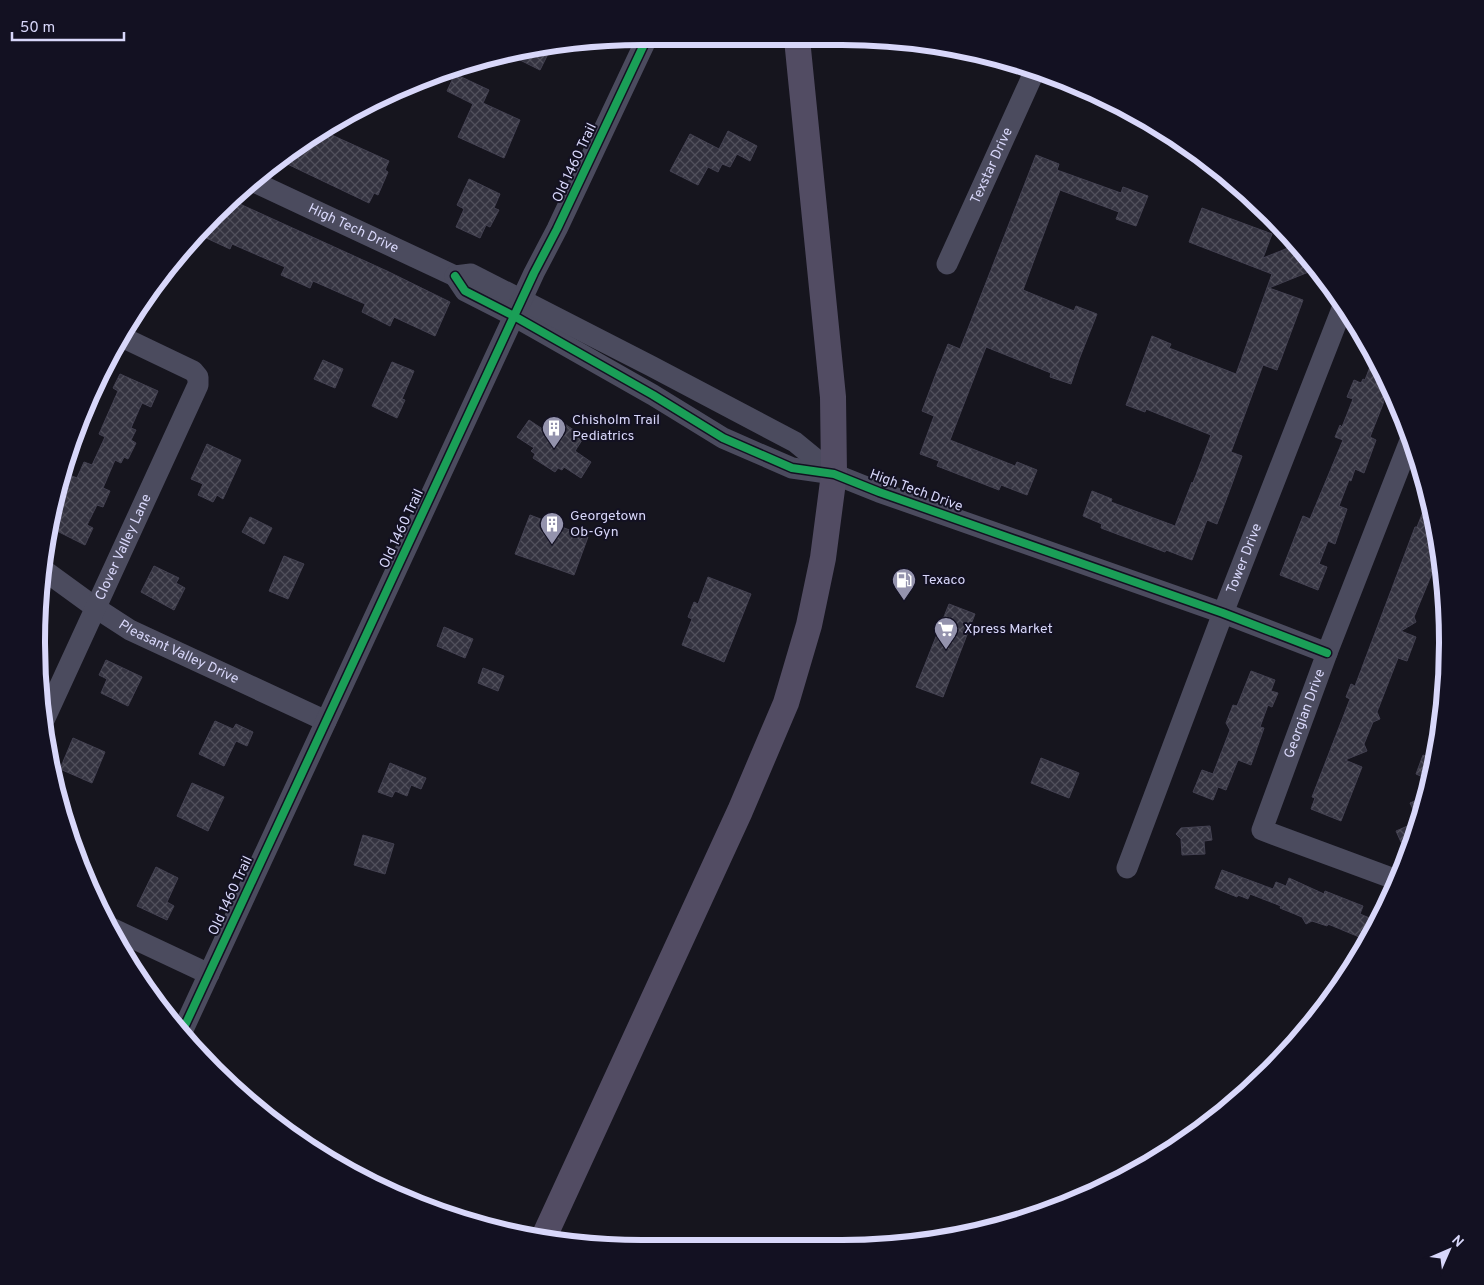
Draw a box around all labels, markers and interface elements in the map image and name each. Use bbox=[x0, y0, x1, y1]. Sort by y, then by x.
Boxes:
scale bar bbox=[12, 10, 125, 42]
text: 50 m bbox=[20, 19, 55, 38]
street label: Old 1460 Trail bbox=[549, 121, 601, 205]
street label: Texstar Drive bbox=[967, 125, 1016, 207]
street label: High Tech Drive bbox=[305, 200, 401, 257]
place label: Chisholm Trail Pediatrics bbox=[572, 412, 660, 445]
building icon: Chisholm Trail Pediatrics bbox=[541, 415, 567, 449]
street label: High Tech Drive bbox=[867, 466, 965, 516]
street label: Old 1460 Trail bbox=[376, 487, 428, 571]
street label: Clover Valley Lane bbox=[92, 491, 155, 603]
place label: Georgetown Ob-Gyn bbox=[570, 508, 646, 541]
building icon: Georgetown Ob-Gyn bbox=[539, 511, 565, 545]
street label: Tower Drive bbox=[1223, 521, 1266, 596]
fuel station icon: Texaco bbox=[891, 567, 917, 601]
place label: Texaco bbox=[922, 572, 966, 589]
street label: Pleasant Valley Drive bbox=[115, 616, 242, 688]
supermarket icon: Xpress Market bbox=[933, 616, 959, 650]
place label: Xpress Market bbox=[964, 621, 1053, 638]
street label: Georgian Drive bbox=[1281, 667, 1329, 760]
street label: Old 1460 Trail bbox=[205, 854, 257, 938]
north arrow bbox=[1424, 1225, 1474, 1275]
text: N bbox=[1448, 1232, 1467, 1251]

